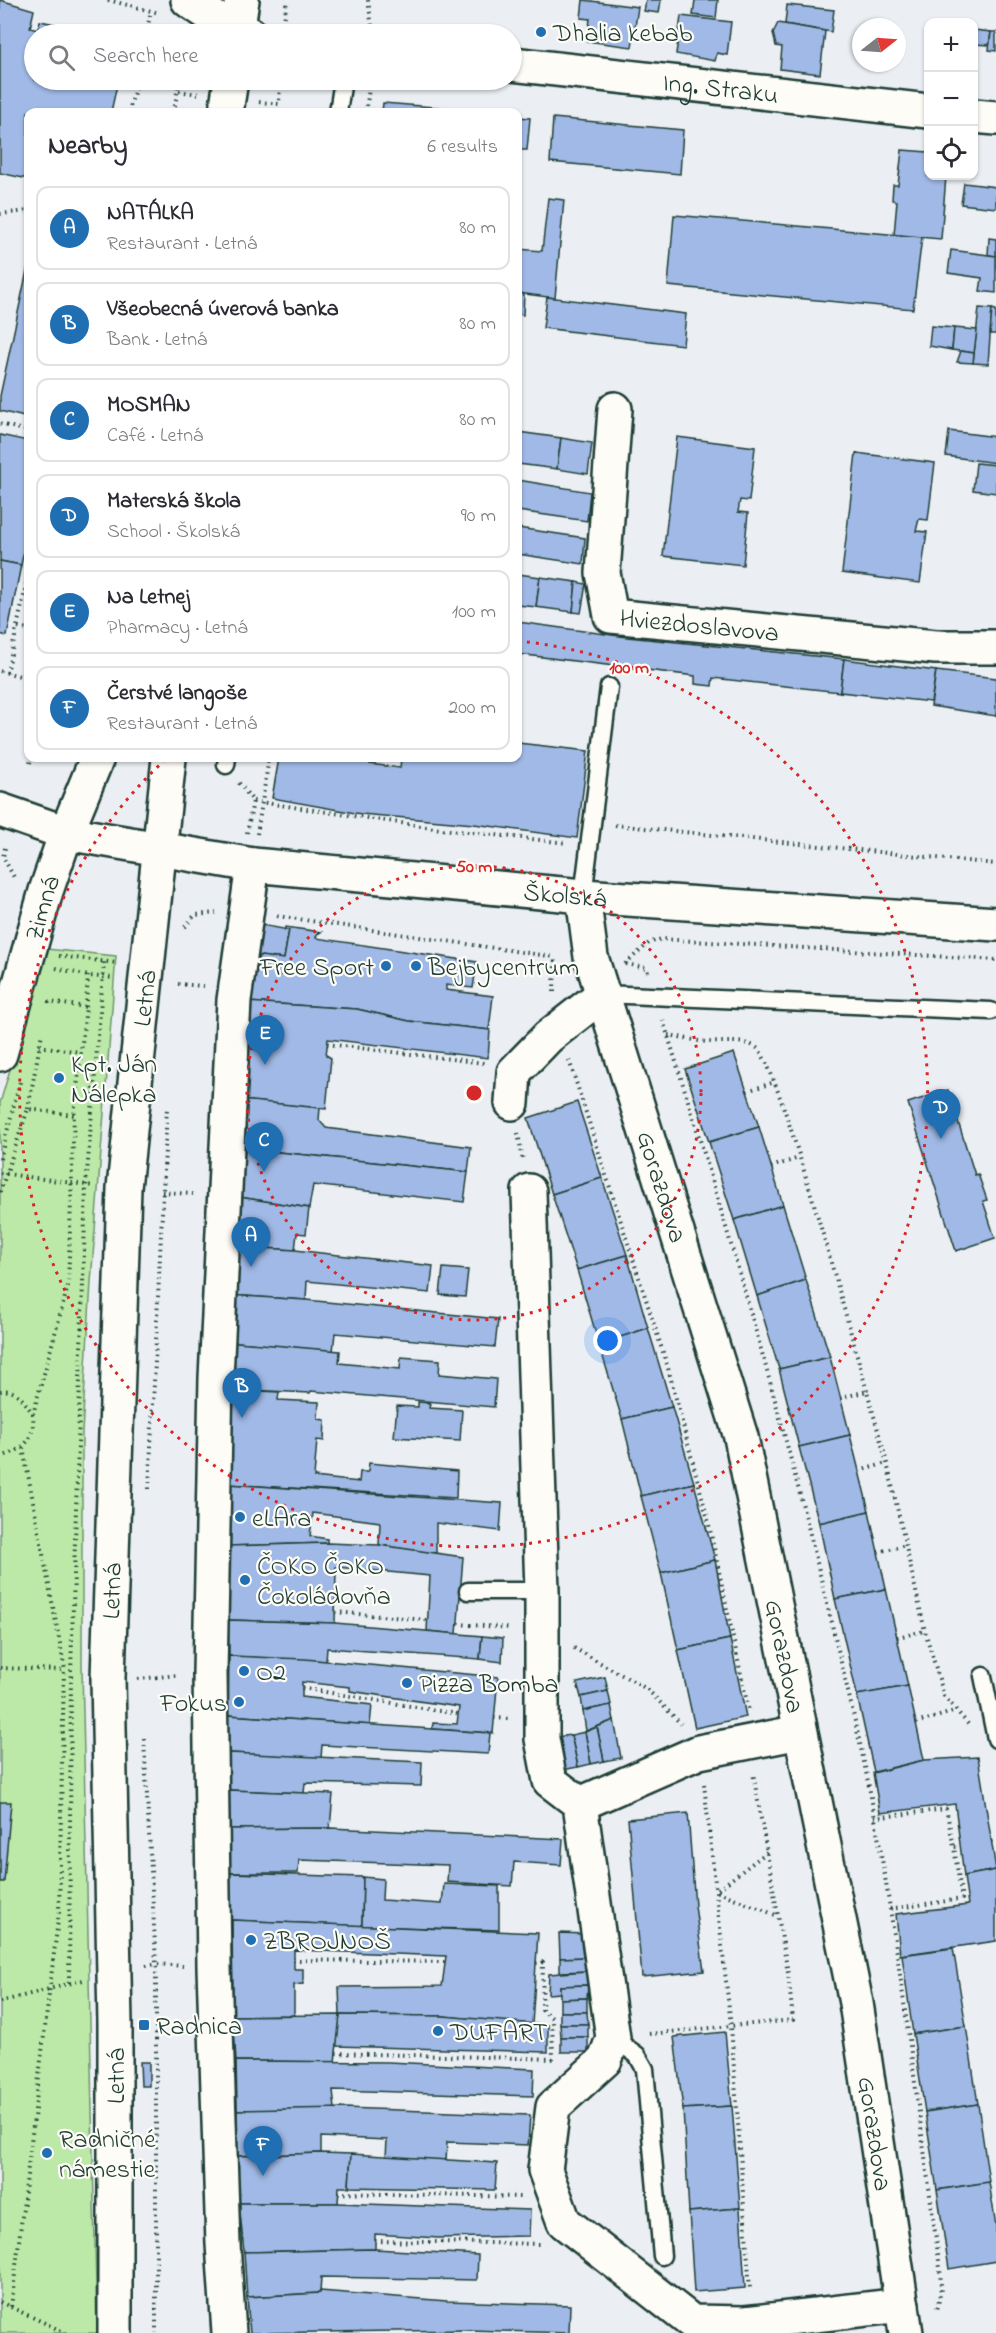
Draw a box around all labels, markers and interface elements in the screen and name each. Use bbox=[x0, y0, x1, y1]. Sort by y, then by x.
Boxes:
place label: Dhalia kebab bbox=[552, 16, 693, 54]
north arrow bbox=[852, 18, 906, 72]
map controls bbox=[924, 18, 978, 180]
button: + bbox=[924, 18, 978, 72]
search box bbox=[24, 24, 522, 90]
marker: Dhalia kebab bbox=[534, 25, 548, 39]
icon: search bbox=[45, 41, 78, 74]
text: Search here bbox=[93, 41, 198, 73]
street label: Ing. Straku bbox=[660, 65, 780, 116]
button: − bbox=[924, 72, 978, 126]
button: locate bbox=[924, 126, 978, 180]
text: Nearby bbox=[48, 128, 127, 166]
text: 6 results bbox=[427, 133, 498, 162]
text: NATÁLKA bbox=[107, 198, 194, 230]
text: A bbox=[63, 214, 76, 243]
text: 80 m bbox=[459, 214, 496, 243]
text: Restaurant · Letná bbox=[107, 230, 257, 259]
text: Všeobecná úverová banka bbox=[107, 294, 339, 326]
text: B bbox=[63, 310, 76, 339]
text: 80 m bbox=[459, 310, 496, 339]
text: Bank · Letná bbox=[107, 326, 207, 355]
text: MOSMAN bbox=[107, 390, 191, 422]
text: C bbox=[64, 406, 75, 435]
text: 80 m bbox=[459, 406, 496, 435]
text: Café · Letná bbox=[107, 422, 203, 451]
text: Materská škola bbox=[107, 486, 241, 518]
text: D bbox=[62, 502, 77, 531]
text: 90 m bbox=[461, 502, 496, 531]
text: School · Školská bbox=[107, 518, 240, 547]
text: Na Letnej bbox=[107, 582, 190, 614]
text: E bbox=[63, 598, 76, 627]
text: 100 m bbox=[452, 598, 496, 627]
street label: Hviezdoslavova bbox=[618, 601, 781, 654]
text: Pharmacy · Letná bbox=[107, 614, 248, 643]
text: 100 m bbox=[609, 656, 649, 682]
text: Čerstvé langoše bbox=[107, 678, 247, 710]
text: F bbox=[63, 694, 76, 723]
text: 200 m bbox=[448, 694, 496, 723]
text: Restaurant · Letná bbox=[107, 710, 257, 739]
text: 50 m bbox=[456, 855, 492, 881]
street label: Zimná bbox=[17, 871, 72, 945]
street label: Školská bbox=[522, 874, 607, 920]
place label: Free Sport bbox=[259, 950, 374, 988]
place label: Bejbycentrum bbox=[427, 950, 579, 988]
marker: Free Sport bbox=[379, 959, 393, 973]
marker: Bejbycentrum bbox=[409, 959, 423, 973]
street label: Letná bbox=[125, 969, 169, 1029]
pin: E bbox=[246, 1016, 284, 1065]
place label: Kpt. Ján Nálepka bbox=[71, 1047, 157, 1115]
marker: Kpt. Ján Nálepka bbox=[52, 1071, 66, 1085]
centre of rings bbox=[464, 1083, 484, 1103]
pin: D bbox=[922, 1090, 960, 1139]
pin: C bbox=[244, 1122, 284, 1172]
street label: Gorazdova bbox=[625, 1127, 695, 1248]
pin: A bbox=[232, 1218, 270, 1267]
your location bbox=[593, 1326, 622, 1355]
pin: B bbox=[222, 1368, 262, 1418]
place label: eLAra bbox=[252, 1501, 311, 1539]
marker: eLAra bbox=[233, 1510, 247, 1524]
place label: ČOKO ČOKO Čokoládovňa bbox=[257, 1549, 391, 1617]
street label: Letná bbox=[94, 1563, 134, 1620]
marker: ČOKO ČOKO Čokoládovňa bbox=[238, 1573, 252, 1587]
street label: Gorazdova bbox=[752, 1597, 813, 1717]
place label: O2 bbox=[256, 1655, 286, 1693]
marker: O2 bbox=[237, 1664, 251, 1678]
place label: Pizza Bomba bbox=[419, 1667, 558, 1705]
marker: Pizza Bomba bbox=[400, 1676, 414, 1690]
place label: Fokus bbox=[159, 1686, 227, 1724]
marker: Fokus bbox=[232, 1695, 246, 1709]
place label: ZBROJNOŠ bbox=[263, 1924, 391, 1962]
marker: ZBROJNOŠ bbox=[244, 1933, 258, 1947]
place label: Radnica bbox=[156, 2009, 242, 2047]
place label: DUFART bbox=[449, 2015, 548, 2053]
marker: Radnica bbox=[137, 2018, 151, 2032]
marker: DUFART bbox=[431, 2024, 445, 2038]
street label: Letná bbox=[99, 2048, 137, 2104]
street label: Gorazdova bbox=[845, 2074, 900, 2194]
place label: Radničné námestie bbox=[59, 2122, 156, 2190]
pin: F bbox=[244, 2126, 282, 2176]
marker: Radničné námestie bbox=[40, 2146, 54, 2160]

